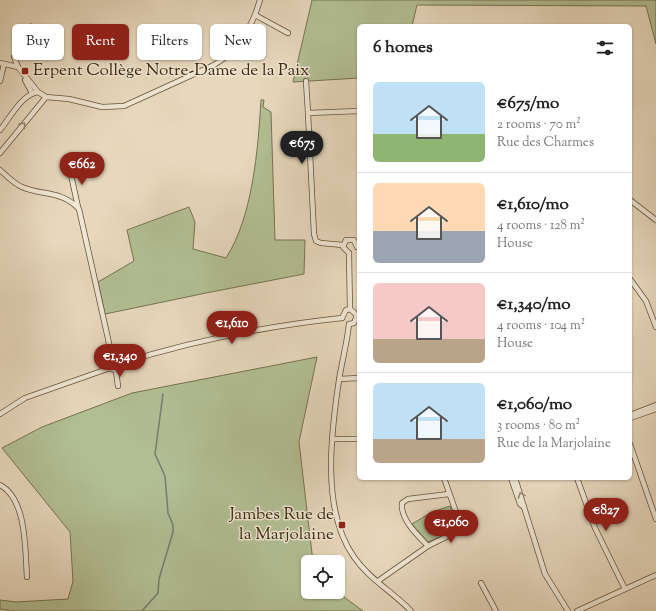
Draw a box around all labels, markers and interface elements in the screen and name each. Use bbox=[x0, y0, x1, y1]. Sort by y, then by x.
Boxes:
chip: Buy bbox=[12, 24, 64, 60]
chip: Rent bbox=[72, 24, 129, 60]
chip: Filters bbox=[137, 24, 202, 60]
chip: New bbox=[210, 24, 266, 60]
text: 6 homes bbox=[373, 36, 433, 60]
icon: filters bbox=[594, 37, 616, 59]
place label: Erpent Collège Notre-Dame de la Paix bbox=[33, 59, 309, 83]
marker: Erpent Collège Notre-Dame de la Paix bbox=[20, 66, 30, 76]
text: €675/mo bbox=[497, 92, 559, 116]
icon: home bbox=[405, 98, 453, 146]
text: 2 rooms · 70 m² bbox=[497, 116, 581, 134]
one-way arrow bbox=[19, 123, 26, 130]
pin: €675 bbox=[278, 131, 326, 165]
text: Rue des Charmes bbox=[497, 134, 594, 152]
text: €675 bbox=[289, 135, 315, 153]
pin: €662 bbox=[58, 152, 106, 186]
text: €662 bbox=[69, 156, 95, 174]
text: €1,610/mo bbox=[497, 193, 569, 217]
icon: home bbox=[405, 199, 453, 247]
text: 4 rooms · 128 m² bbox=[497, 217, 585, 235]
text: House bbox=[497, 235, 533, 253]
text: €1,340/mo bbox=[497, 293, 571, 317]
icon: home bbox=[405, 299, 453, 347]
pin: €1,610 bbox=[199, 311, 265, 345]
text: €1,610 bbox=[216, 315, 248, 333]
text: 4 rooms · 104 m² bbox=[497, 317, 585, 335]
text: House bbox=[497, 335, 533, 353]
pin: €1,340 bbox=[87, 344, 153, 378]
text: €1,340 bbox=[103, 348, 137, 366]
text: €1,060/mo bbox=[497, 393, 572, 417]
icon: home bbox=[405, 399, 453, 447]
text: 3 rooms · 80 m² bbox=[497, 417, 580, 435]
text: Rue de la Marjolaine bbox=[497, 435, 611, 453]
one-way arrow bbox=[518, 492, 526, 499]
pin: €827 bbox=[582, 498, 630, 532]
text: €827 bbox=[593, 502, 619, 520]
place label: Jambes Rue de la Marjolaine bbox=[228, 503, 334, 547]
pin: €1,060 bbox=[418, 510, 484, 544]
text: €1,060 bbox=[433, 514, 469, 532]
marker: Jambes Rue de la Marjolaine bbox=[337, 520, 347, 530]
map controls bbox=[301, 555, 345, 599]
button: locate bbox=[301, 555, 345, 599]

